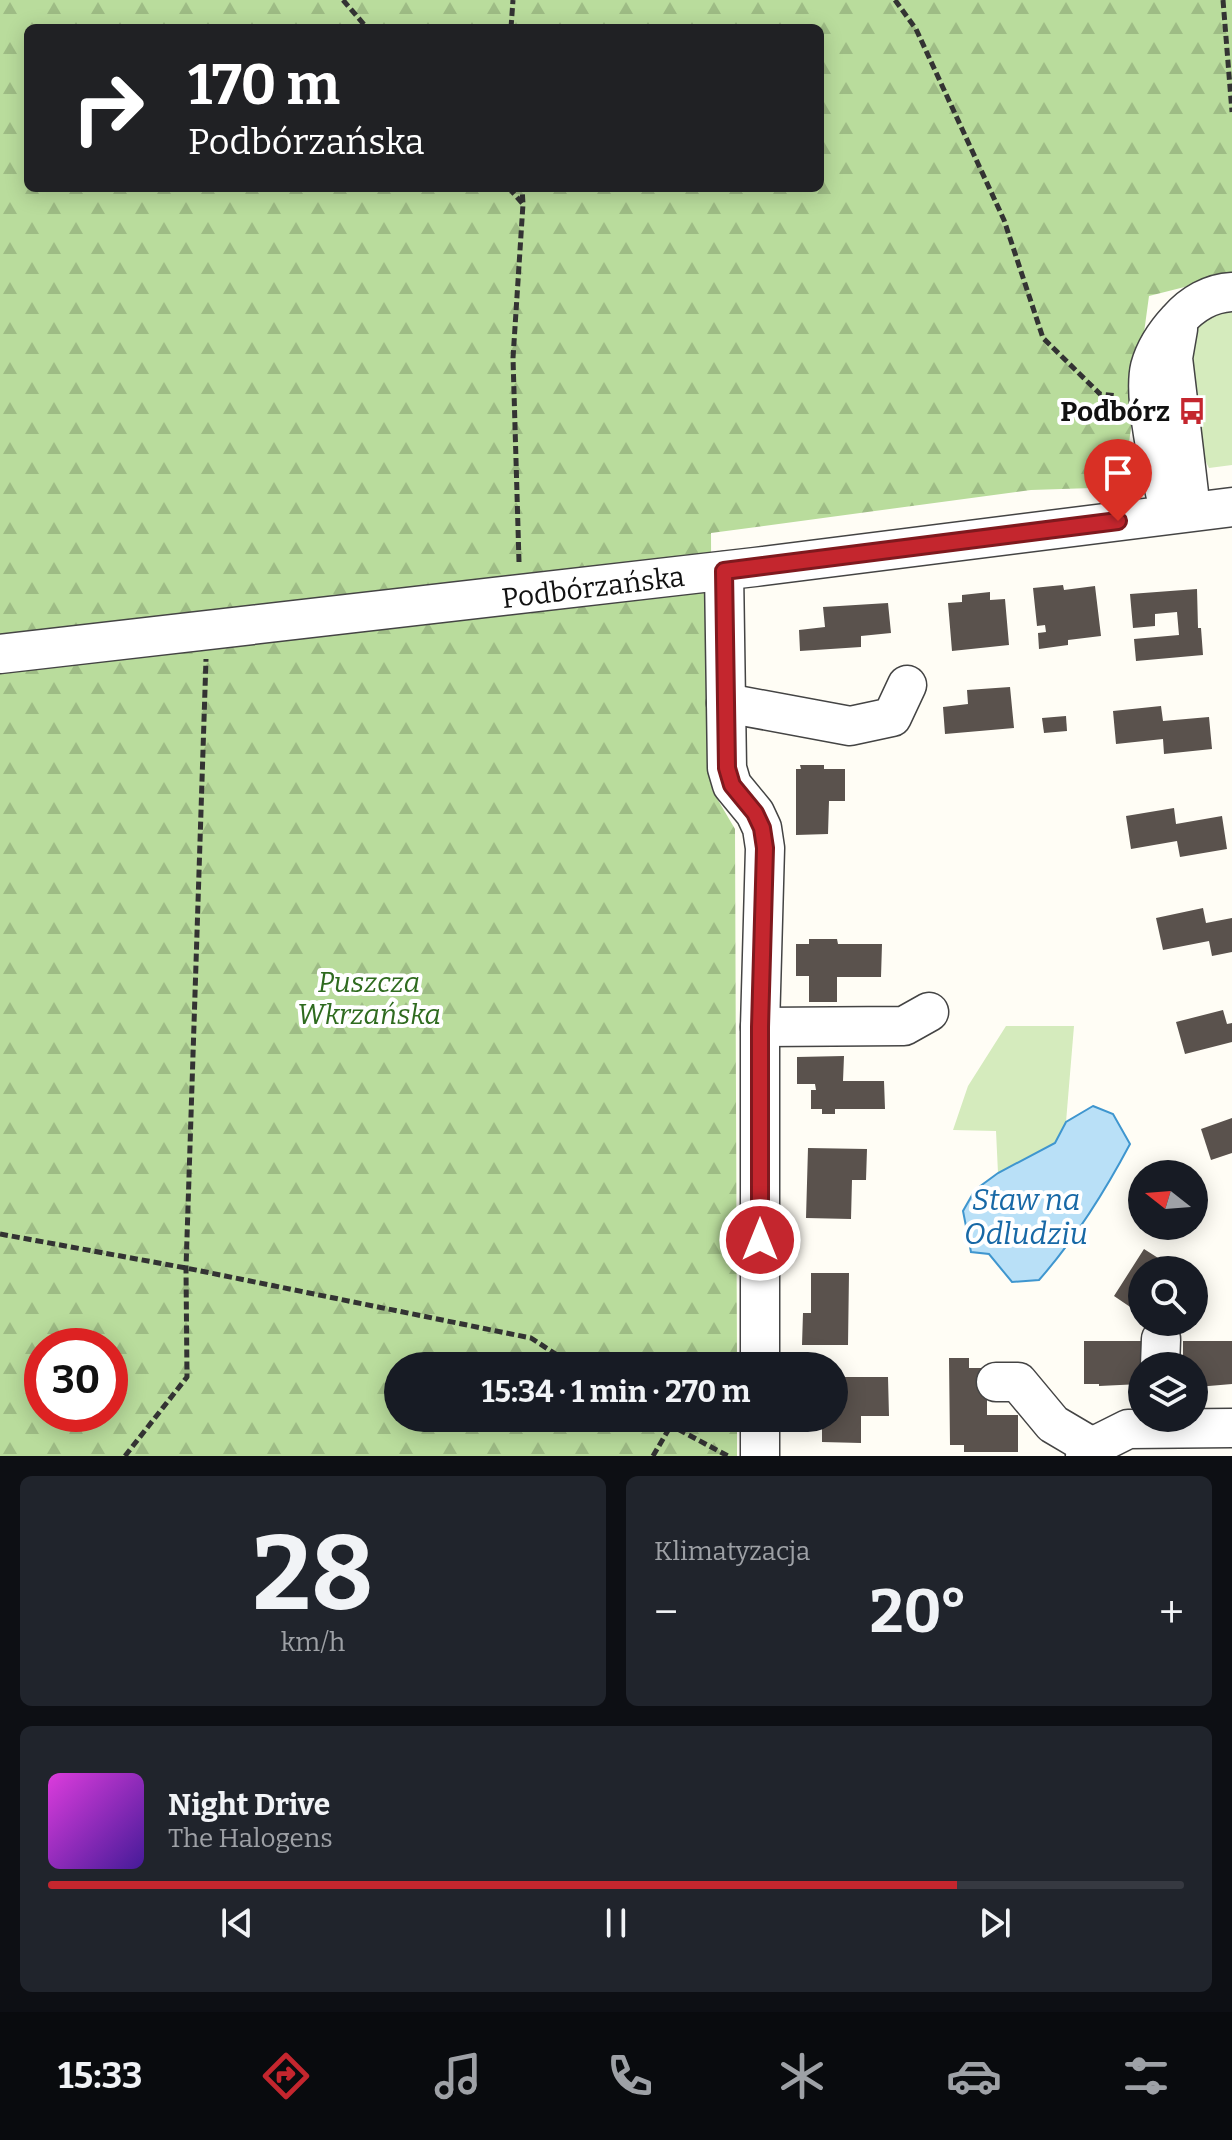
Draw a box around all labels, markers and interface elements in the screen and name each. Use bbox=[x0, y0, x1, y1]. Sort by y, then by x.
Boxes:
text: 170 m bbox=[188, 52, 340, 119]
icon: right bbox=[56, 56, 160, 160]
text: Podbórzańska bbox=[188, 120, 424, 164]
place label: Podbórz bbox=[1060, 395, 1170, 428]
bus stop icon: Podbórz bbox=[1177, 396, 1207, 426]
pin bbox=[1084, 439, 1152, 521]
icon: arrive bbox=[1096, 451, 1140, 495]
street label: Podbórzańska bbox=[500, 560, 686, 615]
park label: Puszcza Wkrzańska bbox=[297, 966, 441, 1031]
north arrow bbox=[1128, 1160, 1208, 1240]
map controls bbox=[1128, 1160, 1208, 1432]
water label: Staw na Odludziu bbox=[964, 1182, 1088, 1252]
position arrow bbox=[718, 1198, 802, 1282]
button: search bbox=[1128, 1256, 1208, 1336]
speed limit sign: 30 bbox=[24, 1328, 128, 1432]
button: layers bbox=[1128, 1352, 1208, 1432]
text: 15:34 · 1 min · 270 m bbox=[482, 1374, 750, 1410]
text: 28 bbox=[252, 1512, 374, 1637]
text: Klimatyzacja bbox=[654, 1536, 810, 1567]
text: 20° bbox=[870, 1576, 967, 1648]
text: − bbox=[654, 1586, 678, 1639]
text: + bbox=[1159, 1586, 1184, 1639]
text: km/h bbox=[281, 1627, 345, 1658]
text: Night Drive bbox=[168, 1787, 330, 1823]
text: The Halogens bbox=[168, 1823, 333, 1854]
icon: previous bbox=[215, 1901, 259, 1945]
icon: pause bbox=[594, 1901, 638, 1945]
icon: next bbox=[973, 1901, 1017, 1945]
icon: directions bbox=[258, 2048, 314, 2104]
icon: music bbox=[430, 2048, 486, 2104]
icon: phone bbox=[602, 2048, 658, 2104]
icon: climate bbox=[774, 2048, 830, 2104]
icon: car bbox=[946, 2048, 1002, 2104]
icon: filters bbox=[1118, 2048, 1174, 2104]
text: 15:33 bbox=[58, 2054, 142, 2098]

